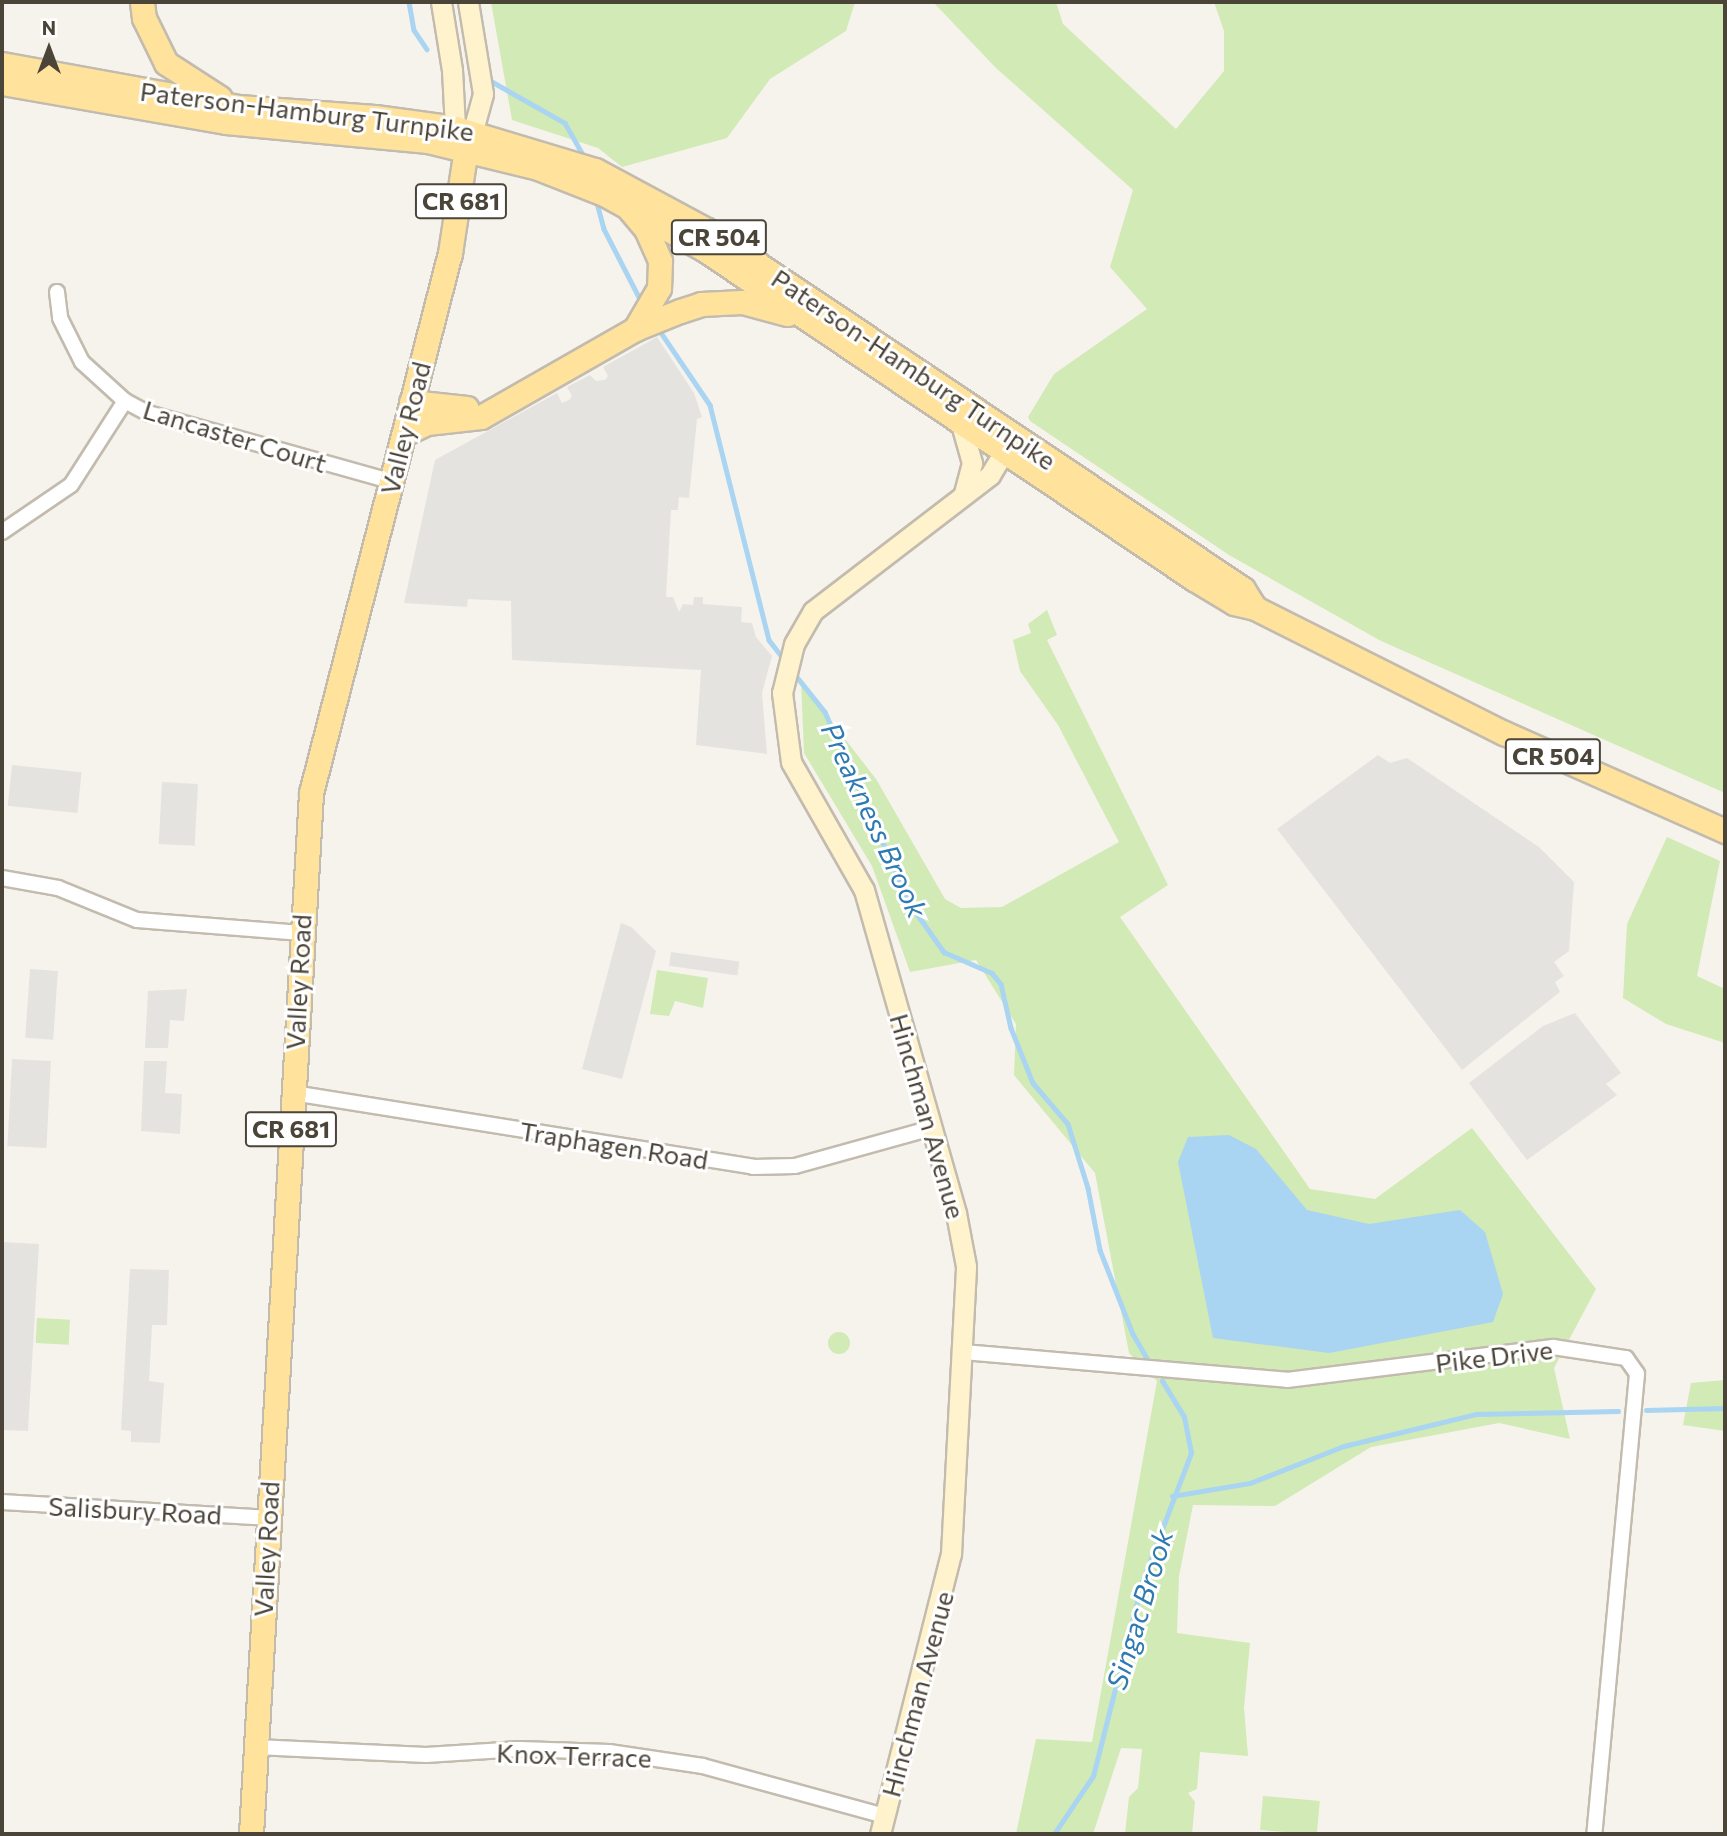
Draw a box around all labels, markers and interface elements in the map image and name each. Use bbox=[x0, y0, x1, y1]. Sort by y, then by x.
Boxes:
north arrow bbox=[14, 14, 84, 84]
text: N bbox=[42, 16, 56, 39]
street label: Paterson-Hamburg Turnpike bbox=[138, 75, 476, 147]
road number: CR 681 bbox=[414, 181, 508, 222]
road number: CR 504 bbox=[670, 216, 768, 258]
street label: Paterson-Hamburg Turnpike bbox=[766, 262, 1062, 476]
street label: Valley Road bbox=[373, 358, 437, 498]
street label: Lancaster Court bbox=[140, 393, 330, 479]
water label: Preakness Brook bbox=[815, 717, 935, 923]
road number: CR 504 bbox=[1504, 736, 1602, 776]
street label: Valley Road bbox=[279, 913, 317, 1051]
street label: Hinchman Avenue bbox=[884, 1010, 972, 1222]
road number: CR 681 bbox=[244, 1108, 338, 1149]
street label: Traphagen Road bbox=[518, 1115, 710, 1175]
street label: Pike Drive bbox=[1434, 1333, 1554, 1379]
street label: Valley Road bbox=[247, 1480, 285, 1618]
street label: Salisbury Road bbox=[48, 1490, 222, 1530]
water label: Singac Brook bbox=[1099, 1525, 1179, 1693]
street label: Hinchman Avenue bbox=[875, 1588, 959, 1800]
street label: Knox Terrace bbox=[496, 1737, 652, 1773]

